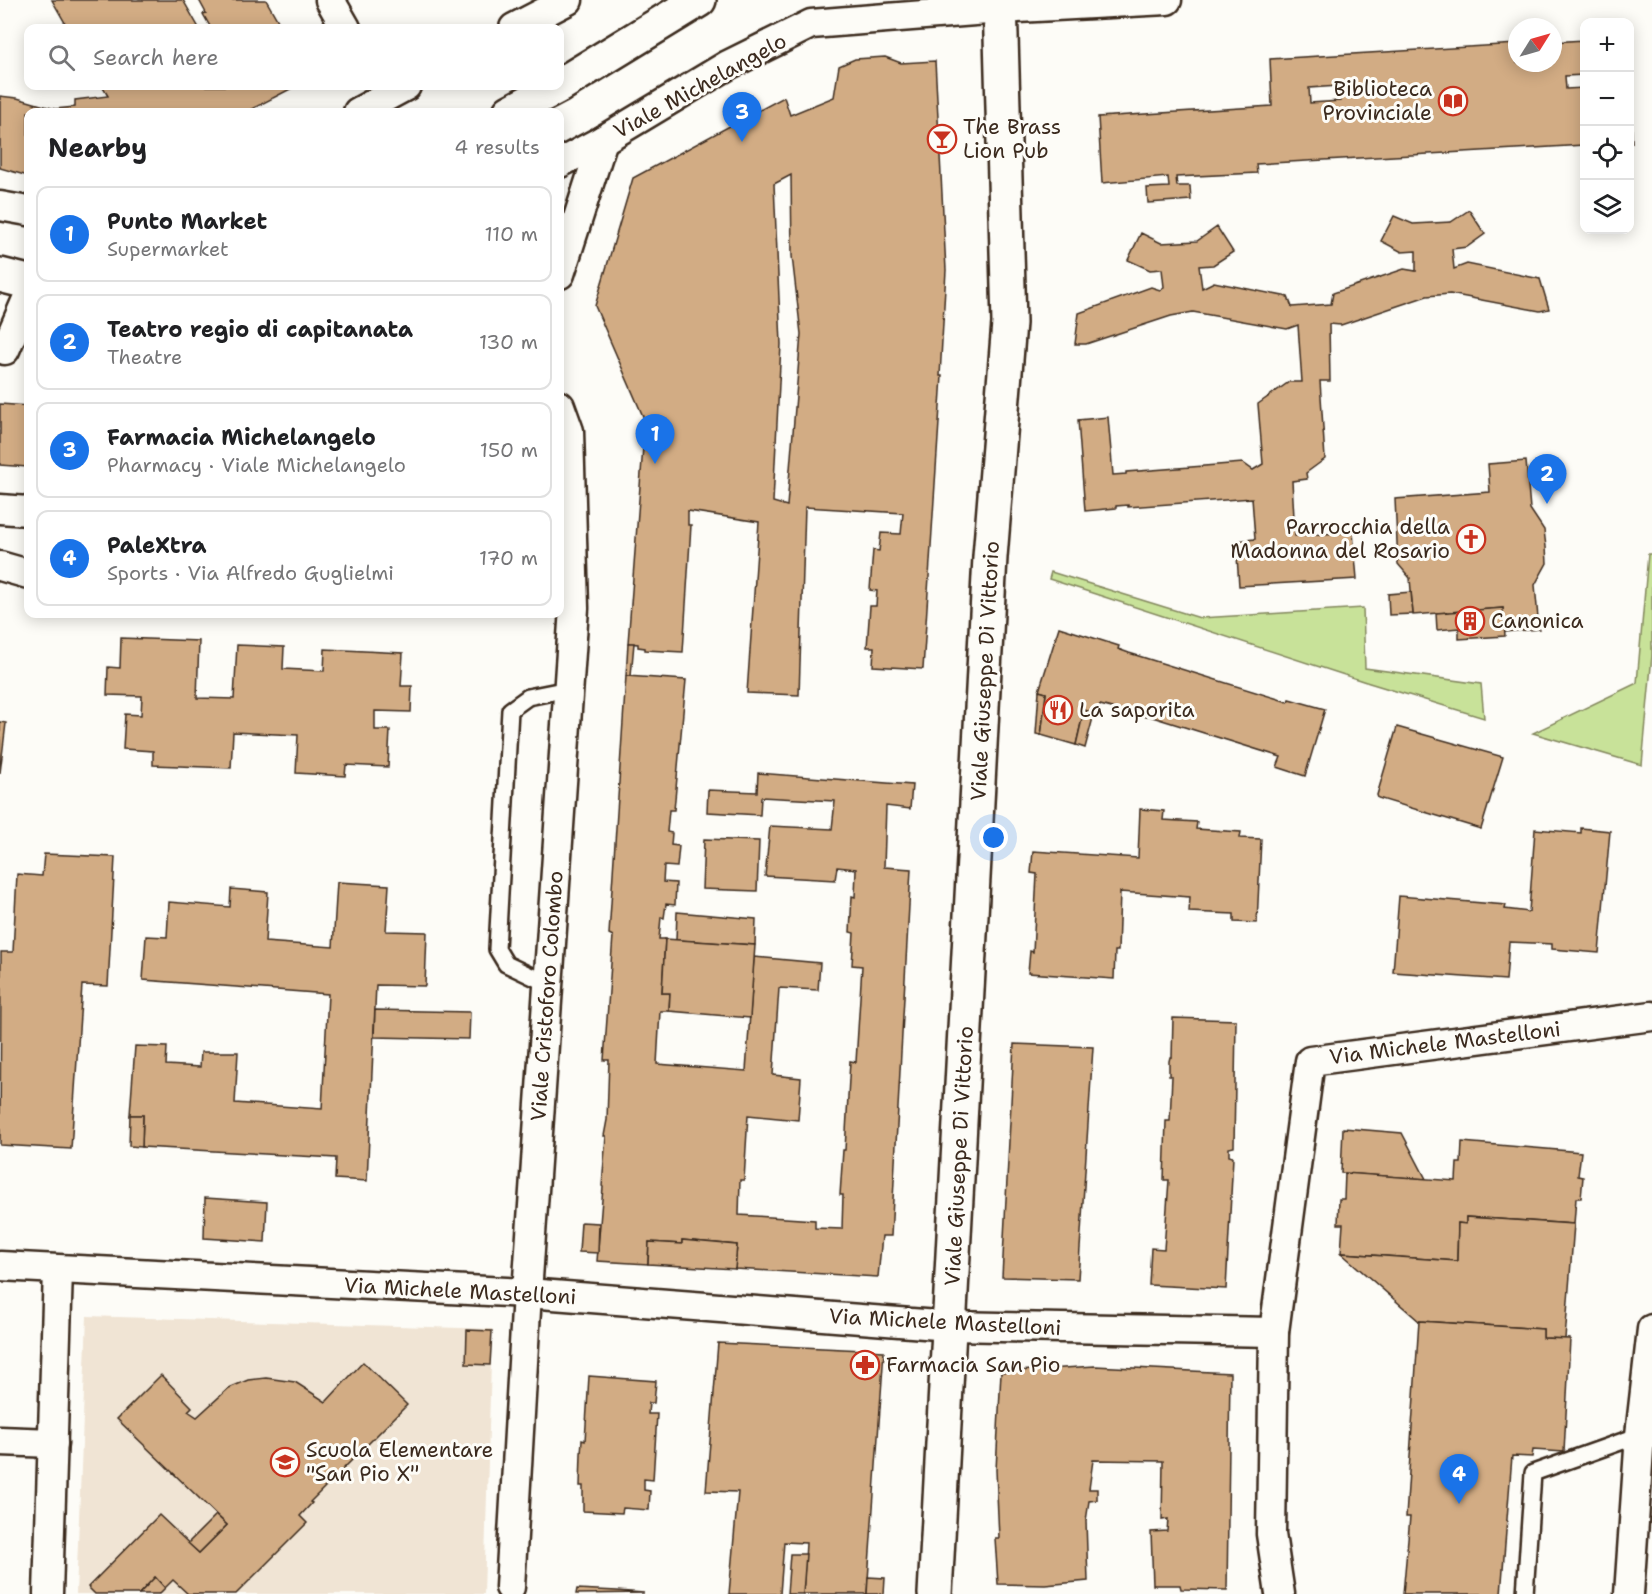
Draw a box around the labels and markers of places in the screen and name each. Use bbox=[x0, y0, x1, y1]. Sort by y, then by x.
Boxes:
place label: Biblioteca Provinciale bbox=[1323, 75, 1432, 127]
library icon: Biblioteca Provinciale bbox=[1437, 85, 1469, 117]
pin: 3 bbox=[722, 92, 762, 142]
place label: The Brass Lion Pub bbox=[963, 113, 1061, 165]
bar icon: The Brass Lion Pub bbox=[926, 123, 958, 155]
pin: 1 bbox=[636, 414, 674, 464]
pin: 2 bbox=[1528, 454, 1566, 504]
place label: Parrocchia della Madonna del Rosario bbox=[1230, 513, 1450, 565]
church icon: Parrocchia della Madonna del Rosario bbox=[1455, 523, 1487, 555]
building icon: Canonica bbox=[1454, 605, 1486, 637]
place label: Canonica bbox=[1491, 607, 1584, 635]
restaurant icon: La saporita bbox=[1042, 694, 1074, 726]
place label: La saporita bbox=[1079, 696, 1195, 724]
pharmacy icon: Farmacia San Pio bbox=[849, 1349, 881, 1381]
place label: Farmacia San Pio bbox=[886, 1351, 1060, 1379]
place label: Scuola Elementare "San Pio X" bbox=[306, 1436, 493, 1488]
school or university icon: Scuola Elementare "San Pio X" bbox=[269, 1446, 301, 1478]
pin: 4 bbox=[1440, 1454, 1478, 1504]

